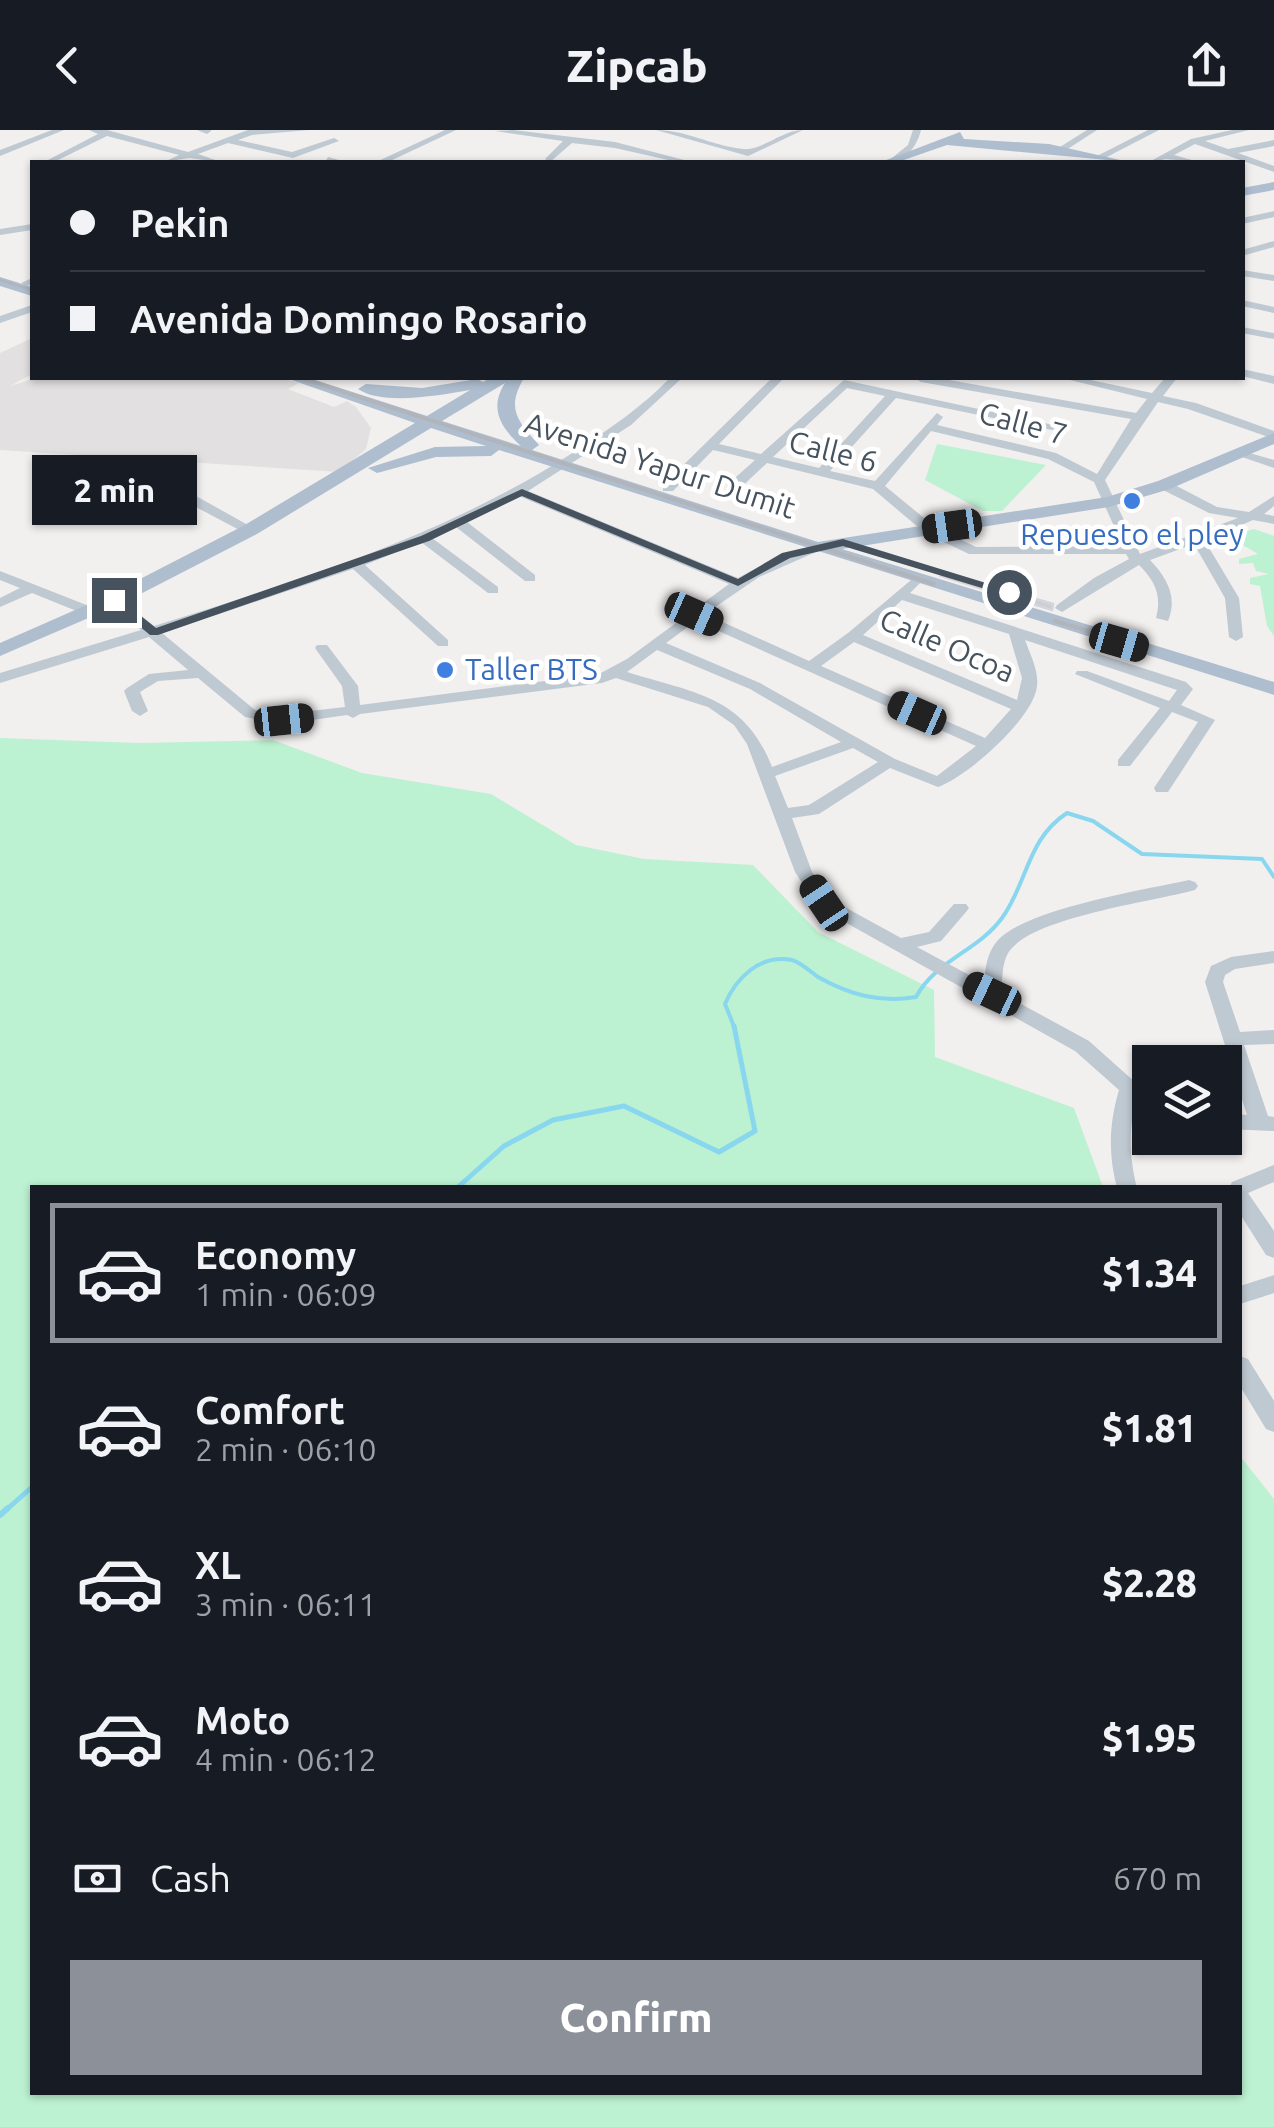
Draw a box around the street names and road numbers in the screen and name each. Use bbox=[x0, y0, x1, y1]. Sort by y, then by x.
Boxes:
street label: Calle 7 bbox=[975, 395, 1071, 451]
street label: Avenida Yapur Dumit bbox=[521, 405, 800, 525]
street label: Calle 6 bbox=[786, 424, 881, 478]
street label: Calle Ocoa bbox=[875, 601, 1020, 689]

